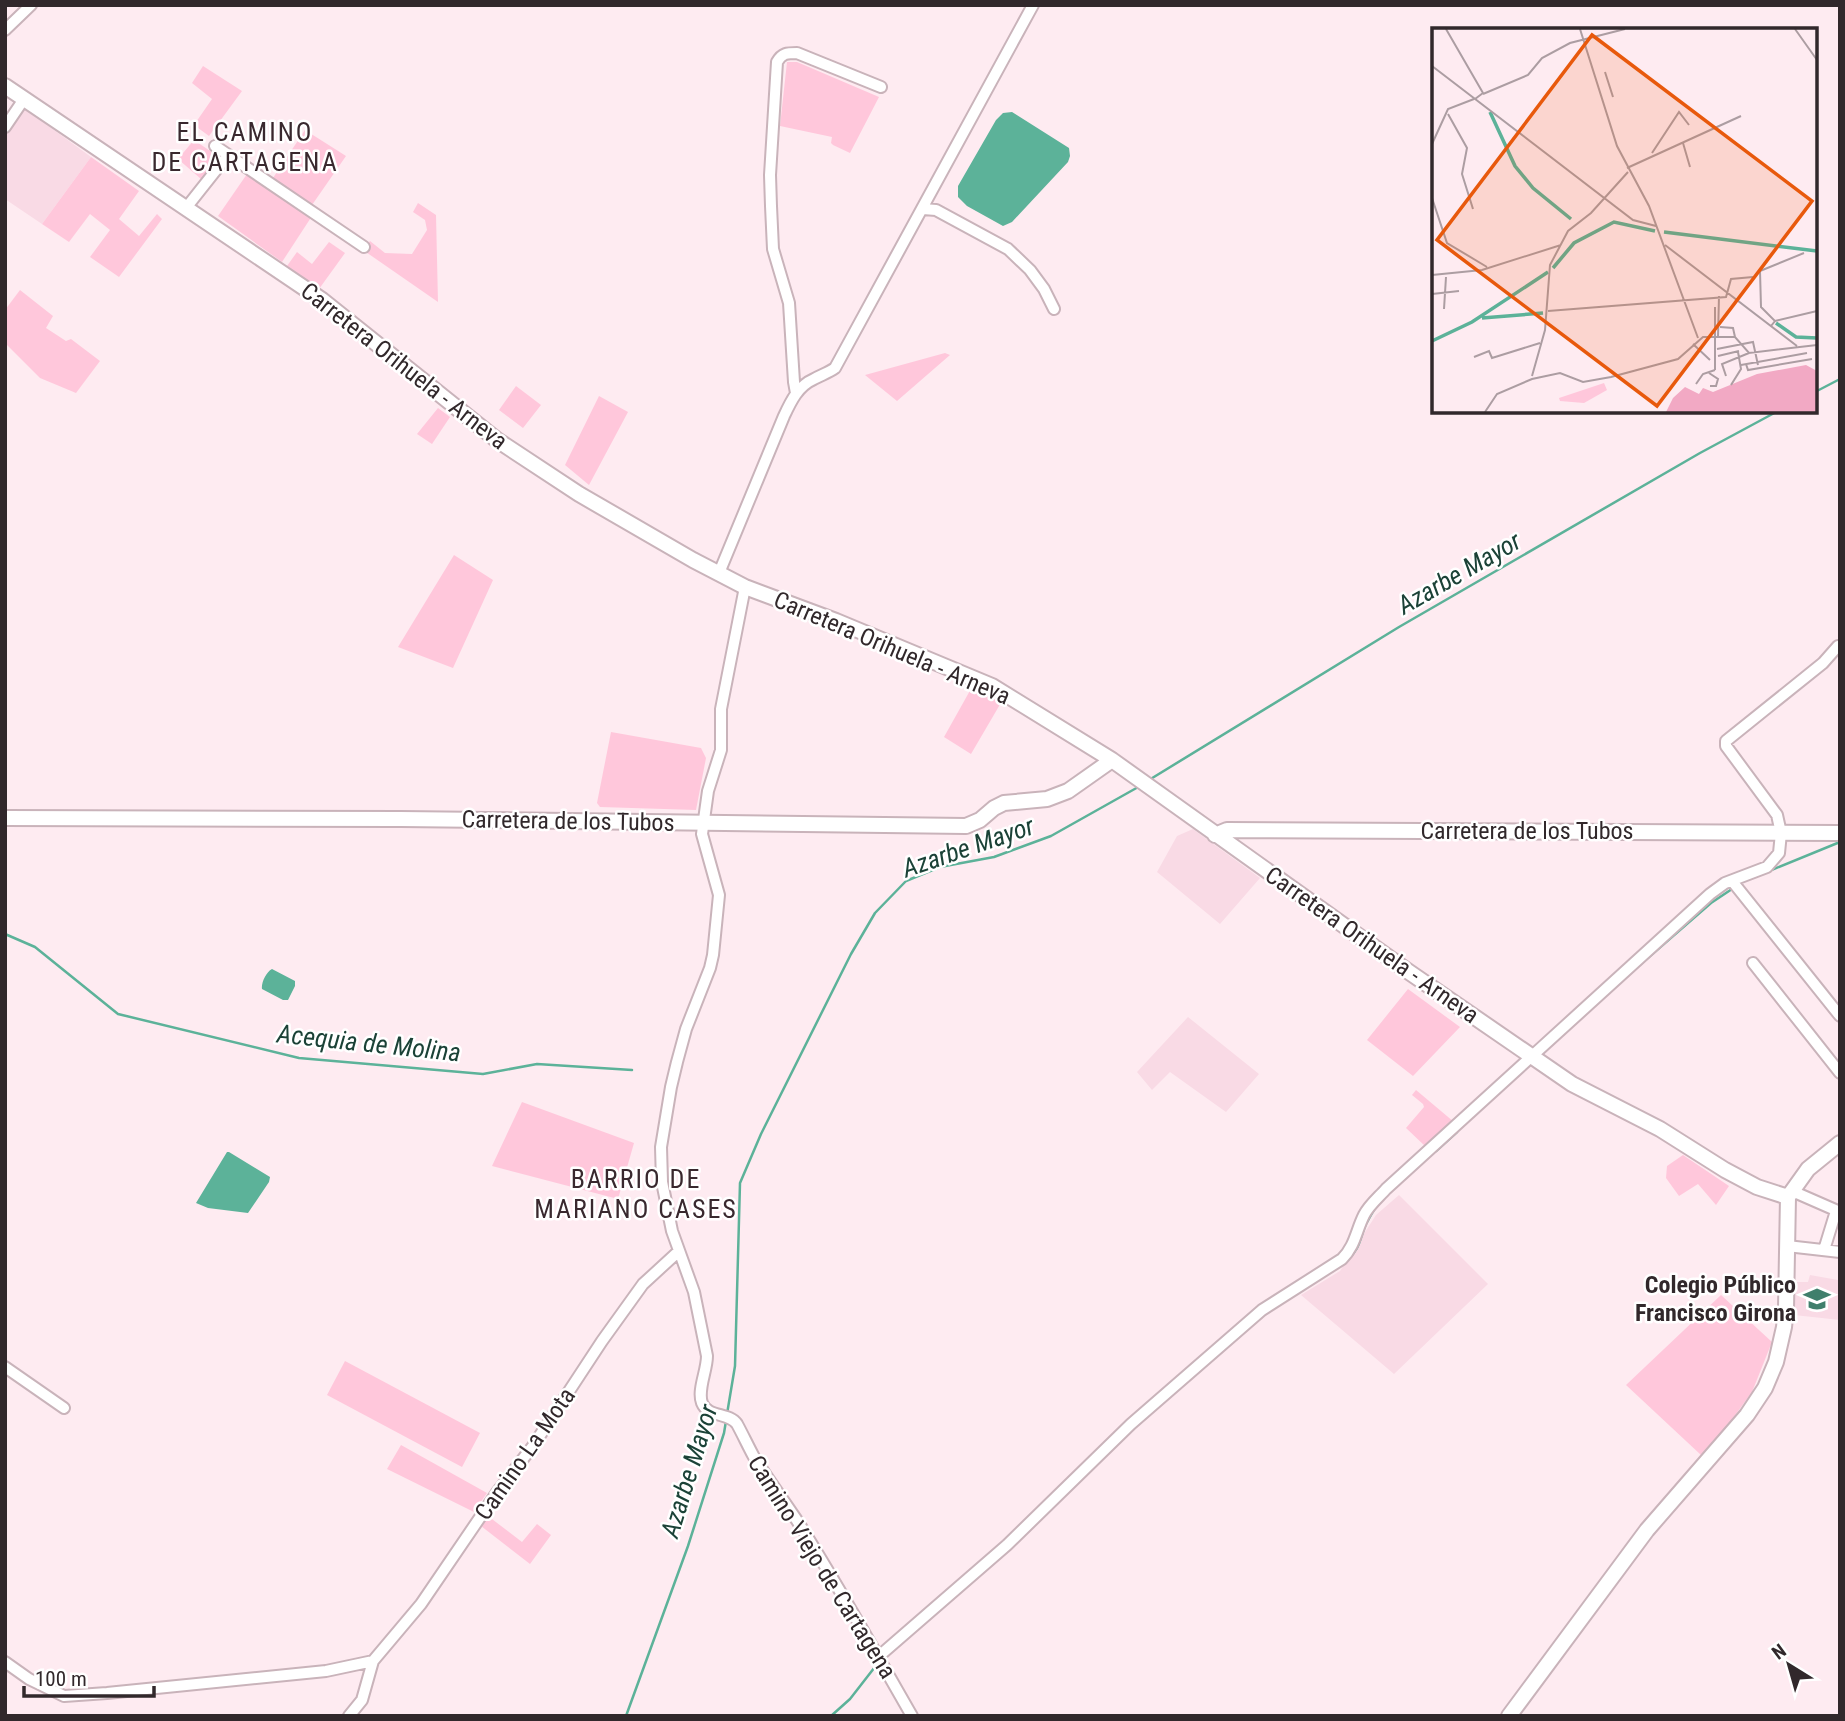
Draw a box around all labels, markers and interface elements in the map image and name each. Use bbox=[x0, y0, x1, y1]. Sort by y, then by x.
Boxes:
inset map bbox=[1432, 28, 1817, 413]
district label: EL CAMINO DE CARTAGENA bbox=[151, 117, 339, 177]
street label: Carretera Orihuela - Arneva bbox=[295, 277, 513, 455]
water label: Azarbe Mayor bbox=[1391, 525, 1527, 621]
street label: Carretera Orihuela - Arneva bbox=[770, 585, 1014, 711]
street label: Carretera de los Tubos bbox=[461, 805, 675, 837]
water label: Azarbe Mayor bbox=[897, 810, 1039, 884]
street label: Carretera de los Tubos bbox=[1421, 817, 1633, 845]
street label: Carretera Orihuela - Arneva bbox=[1260, 861, 1484, 1029]
water label: Acequia de Molina bbox=[275, 1018, 462, 1068]
district label: BARRIO DE MARIANO CASES bbox=[534, 1164, 738, 1224]
place label: Colegio Público Francisco Girona bbox=[1635, 1271, 1796, 1327]
school or university icon: Colegio Público Francisco Girona bbox=[1802, 1284, 1832, 1314]
street label: Camino La Mota bbox=[469, 1382, 581, 1526]
water label: Azarbe Mayor bbox=[654, 1400, 724, 1542]
street label: Camino Viejo de Cartagena bbox=[742, 1450, 902, 1684]
north arrow bbox=[1754, 1630, 1824, 1700]
text: N bbox=[1768, 1639, 1791, 1665]
scale bar bbox=[24, 1654, 154, 1698]
text: 100 m bbox=[35, 1667, 87, 1691]

